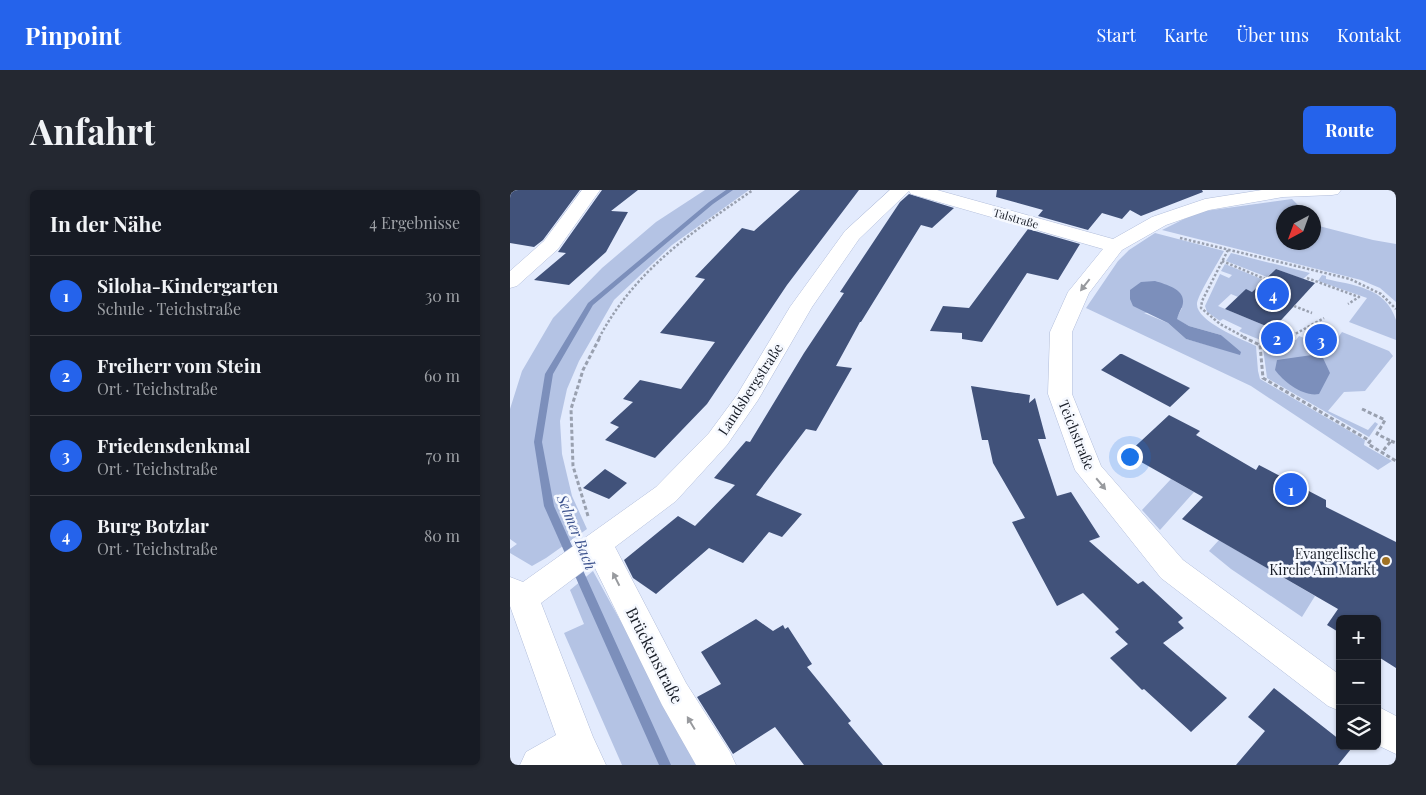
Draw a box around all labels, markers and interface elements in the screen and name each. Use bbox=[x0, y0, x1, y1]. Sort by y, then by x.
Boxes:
text: Pinpoint bbox=[25, 19, 121, 51]
text: Start bbox=[1096, 23, 1136, 47]
text: Karte bbox=[1164, 23, 1208, 47]
text: Über uns bbox=[1236, 23, 1309, 47]
text: Kontakt bbox=[1337, 23, 1401, 47]
button: Route bbox=[1303, 106, 1396, 154]
text: Anfahrt bbox=[30, 107, 155, 154]
street label: Talstraße bbox=[992, 204, 1041, 232]
north arrow bbox=[1276, 205, 1321, 250]
text: In der Nähe bbox=[50, 209, 162, 237]
text: 4 Ergebnisse bbox=[369, 212, 460, 233]
text: Siloha-Kindergarten bbox=[97, 272, 278, 298]
pin: 4 bbox=[1257, 275, 1289, 313]
one-way arrow bbox=[1079, 278, 1090, 291]
text: 1 bbox=[63, 285, 69, 306]
text: 30 m bbox=[425, 285, 460, 306]
text: Schule · Teichstraße bbox=[97, 298, 241, 319]
pin: 2 bbox=[1261, 319, 1293, 357]
pin: 3 bbox=[1305, 321, 1337, 359]
street label: Landsbergstraße bbox=[713, 339, 787, 439]
text: Freiherr vom Stein bbox=[97, 352, 261, 378]
text: 2 bbox=[62, 365, 70, 386]
text: 60 m bbox=[424, 365, 460, 386]
text: Ort · Teichstraße bbox=[97, 378, 218, 399]
street label: Teichstraße bbox=[1054, 397, 1100, 473]
text: Friedensdenkmal bbox=[97, 432, 251, 458]
your location bbox=[1117, 444, 1143, 470]
text: 3 bbox=[62, 445, 70, 466]
text: 70 m bbox=[426, 445, 460, 466]
text: Ort · Teichstraße bbox=[97, 458, 218, 479]
pin: 1 bbox=[1275, 470, 1307, 508]
one-way arrow bbox=[1095, 477, 1106, 490]
water label: Selmer Bach bbox=[552, 490, 601, 573]
text: Burg Botzlar bbox=[97, 512, 209, 538]
text: 4 bbox=[62, 525, 70, 546]
text: 80 m bbox=[424, 525, 460, 546]
text: Ort · Teichstraße bbox=[97, 538, 218, 559]
place label: Evangelische Kirche Am Markt bbox=[1269, 544, 1377, 579]
marker: Evangelische Kirche Am Markt bbox=[1380, 555, 1392, 567]
one-way arrow bbox=[612, 572, 620, 587]
street label: Brückenstraße bbox=[622, 603, 688, 707]
map controls bbox=[1336, 615, 1381, 750]
button: + bbox=[1336, 615, 1381, 660]
button: − bbox=[1336, 660, 1381, 705]
button: layers bbox=[1336, 705, 1381, 750]
one-way arrow bbox=[687, 717, 696, 730]

